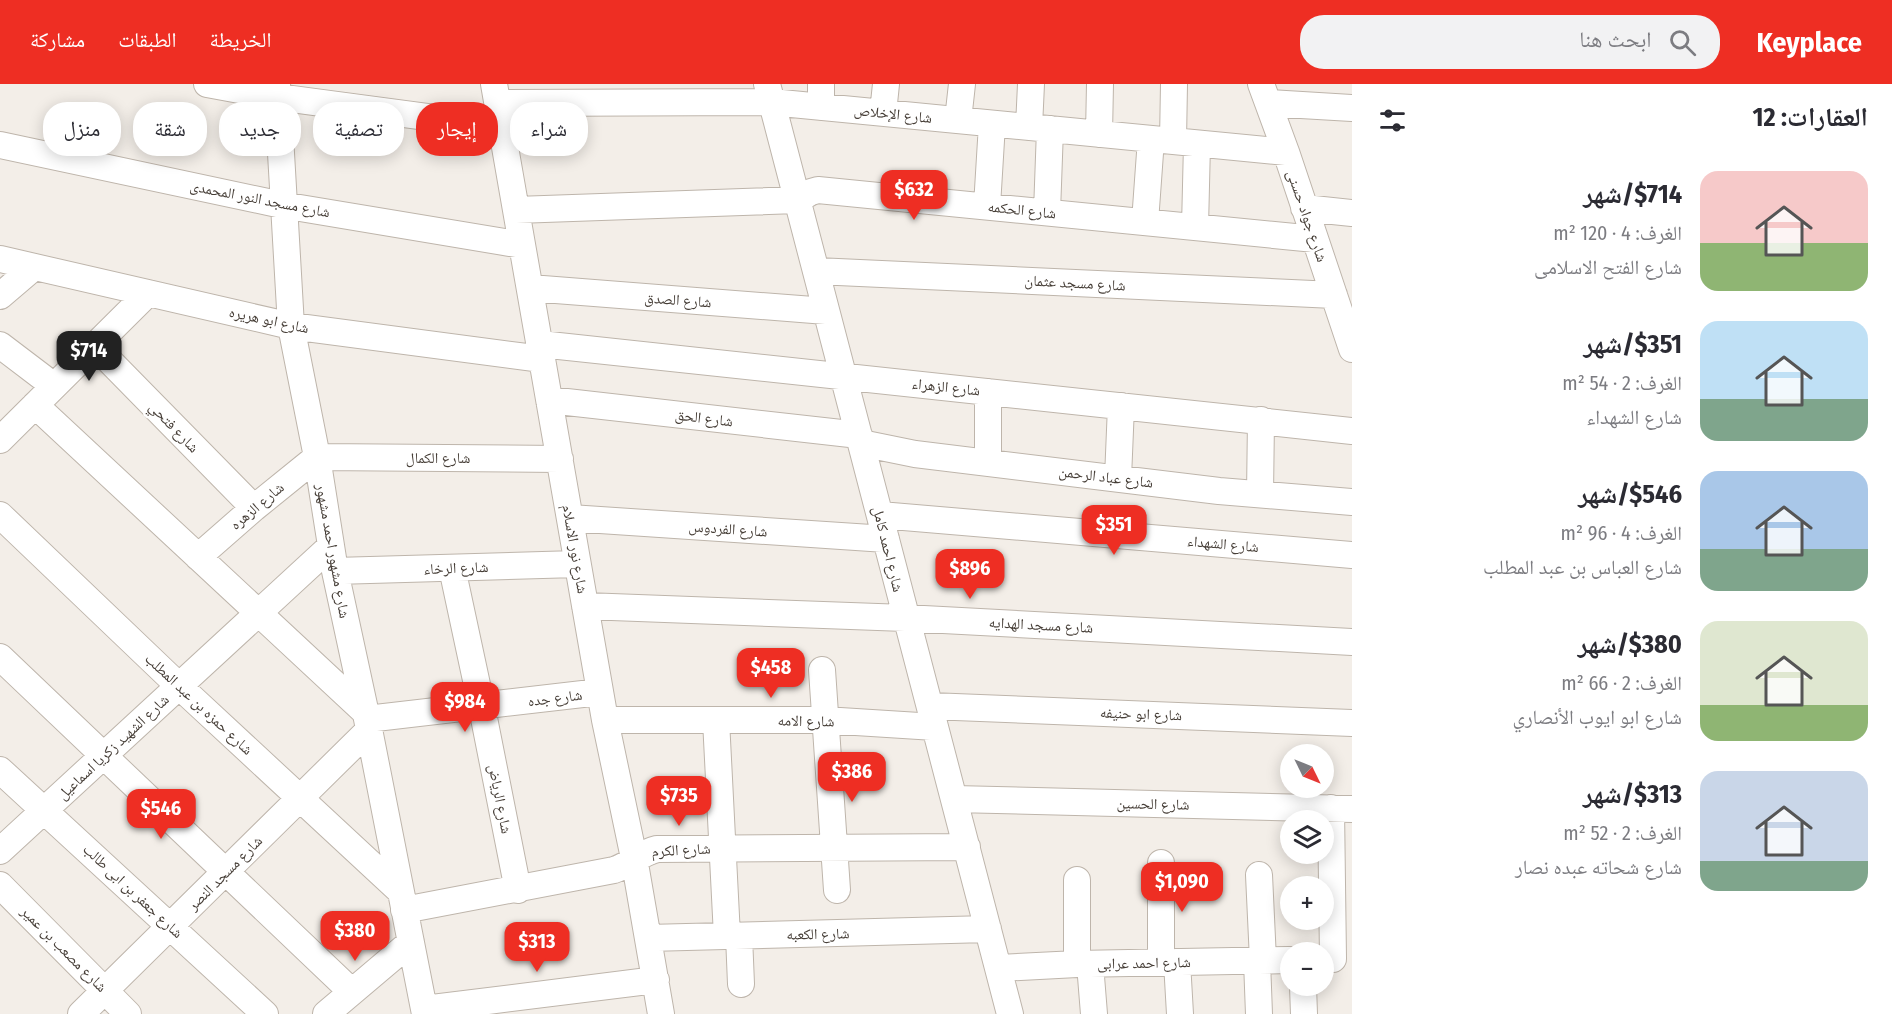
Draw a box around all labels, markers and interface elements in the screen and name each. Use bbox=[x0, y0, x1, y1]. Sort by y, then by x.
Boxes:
search box bbox=[1300, 15, 1720, 69]
text: ابحث هنا bbox=[1579, 26, 1651, 53]
icon: search bbox=[1666, 26, 1699, 59]
text: Keyplace bbox=[1756, 26, 1862, 59]
text: مشاركة bbox=[30, 27, 85, 53]
text: الطبقات bbox=[118, 27, 177, 53]
text: الخريطة bbox=[210, 27, 271, 53]
street label: شارع الإخلاص bbox=[853, 101, 933, 128]
chip: منزل bbox=[43, 102, 121, 156]
chip: شقة bbox=[133, 102, 207, 156]
chip: جديد bbox=[219, 102, 301, 156]
chip: تصفية bbox=[313, 102, 404, 156]
chip: إيجار bbox=[416, 102, 498, 156]
chip: شراء bbox=[510, 102, 588, 156]
text: العقارات: 12 bbox=[1753, 102, 1868, 133]
icon: filters bbox=[1376, 104, 1409, 137]
street label: شارع جواد حسنى bbox=[1282, 168, 1331, 265]
pin: $632 bbox=[878, 170, 950, 221]
street label: شارع مسجد النور المحمدى bbox=[188, 177, 332, 222]
text: $632 bbox=[895, 177, 933, 201]
text: $714/شهر bbox=[1583, 179, 1682, 210]
icon: home bbox=[1748, 195, 1820, 267]
street label: شارع الحكمه bbox=[987, 197, 1057, 224]
text: الغرف: 4 · 120 m² bbox=[1553, 221, 1682, 245]
text: شارع الفتح الاسلامى bbox=[1534, 255, 1682, 279]
street label: شارع مسجد عثمان bbox=[1024, 271, 1126, 296]
street label: شارع الصدق bbox=[644, 289, 712, 312]
street label: شارع ابو هريره bbox=[227, 303, 311, 338]
text: $351/شهر bbox=[1583, 329, 1682, 360]
pin: $714 bbox=[53, 331, 125, 382]
text: $714 bbox=[71, 338, 107, 362]
icon: home bbox=[1748, 345, 1820, 417]
text: الغرف: 2 · 54 m² bbox=[1562, 371, 1682, 395]
street label: شارع الزهراء bbox=[911, 374, 981, 401]
street label: شارع فتحي bbox=[143, 398, 203, 458]
text: شارع الشهداء bbox=[1586, 405, 1682, 429]
street label: شارع الحق bbox=[674, 406, 734, 431]
street label: شارع الكمال bbox=[406, 449, 470, 468]
street label: شارع عباد الرحمن bbox=[1058, 462, 1154, 493]
street label: شارع الزهره bbox=[226, 478, 288, 534]
text: $546/شهر bbox=[1578, 479, 1682, 510]
street label: شارع مشهور احمد مشهور bbox=[311, 481, 354, 620]
icon: home bbox=[1748, 495, 1820, 567]
street label: شارع نور الاسلام bbox=[557, 503, 592, 595]
street label: شارع احمد كامل bbox=[868, 504, 907, 594]
pin: $351 bbox=[1078, 505, 1150, 556]
text: $351 bbox=[1096, 512, 1132, 536]
street label: شارع الفردوس bbox=[688, 517, 768, 542]
text: الغرف: 4 · 96 m² bbox=[1561, 521, 1682, 545]
street label: شارع الشهداء bbox=[1186, 532, 1260, 557]
pin: $896 bbox=[934, 549, 1006, 600]
text: شارع العباس بن عبد المطلب bbox=[1483, 555, 1682, 579]
text: $896 bbox=[949, 556, 991, 580]
street label: شارع الرخاء bbox=[423, 558, 489, 579]
street label: شارع مسجد الهدايه bbox=[988, 613, 1094, 638]
text: $380/شهر bbox=[1578, 629, 1682, 660]
icon: home bbox=[1748, 645, 1820, 717]
pin: $458 bbox=[735, 648, 807, 699]
street label: شارع حمزه بن عبد المطلب bbox=[141, 649, 257, 759]
text: $458 bbox=[751, 655, 791, 679]
text: الغرف: 2 · 66 m² bbox=[1561, 671, 1682, 695]
pin: $984 bbox=[429, 682, 501, 733]
street label: شارع جده bbox=[527, 686, 584, 711]
text: $984 bbox=[445, 689, 485, 713]
street label: شارع الشهيد زكريا اسماعيل bbox=[53, 690, 173, 804]
street label: شارع ابو حنيفه bbox=[1100, 704, 1183, 725]
text: شارع ابو ايوب الأنصاري bbox=[1513, 705, 1682, 729]
street label: شارع الامه bbox=[777, 712, 835, 731]
north arrow bbox=[1280, 744, 1334, 798]
map controls bbox=[1280, 744, 1334, 996]
pin: $386 bbox=[816, 752, 888, 803]
text: $386 bbox=[832, 759, 872, 783]
street label: شارع الرياض bbox=[483, 763, 516, 836]
pin: $735 bbox=[643, 776, 715, 827]
text: $313/شهر bbox=[1583, 779, 1682, 810]
text: $735 bbox=[660, 783, 698, 807]
pin: $546 bbox=[125, 789, 197, 840]
street label: شارع الحسين bbox=[1116, 794, 1190, 815]
icon: home bbox=[1748, 795, 1820, 867]
text: $546 bbox=[141, 796, 181, 820]
button: layers bbox=[1280, 810, 1334, 864]
text: الغرف: 2 · 52 m² bbox=[1563, 821, 1682, 845]
street label: شارع مسجد النصر bbox=[183, 832, 267, 916]
street label: شارع الكرم bbox=[651, 839, 711, 862]
street label: شارع جعفر بن ابى طالب bbox=[79, 840, 187, 943]
text: شارع شحاته عبده نصار bbox=[1515, 855, 1682, 879]
pin: $1,090 bbox=[1133, 862, 1231, 913]
text: $1,090 bbox=[1155, 869, 1209, 893]
button: + bbox=[1280, 876, 1334, 930]
street label: شارع مصعب بن عمير bbox=[16, 902, 111, 997]
pin: $380 bbox=[319, 911, 391, 962]
text: $380 bbox=[335, 918, 375, 942]
pin: $313 bbox=[501, 922, 573, 973]
street label: شارع الكعبه bbox=[786, 924, 850, 945]
text: $313 bbox=[519, 929, 555, 953]
button: − bbox=[1280, 942, 1334, 996]
street label: شارع احمد عرابى bbox=[1097, 953, 1191, 974]

